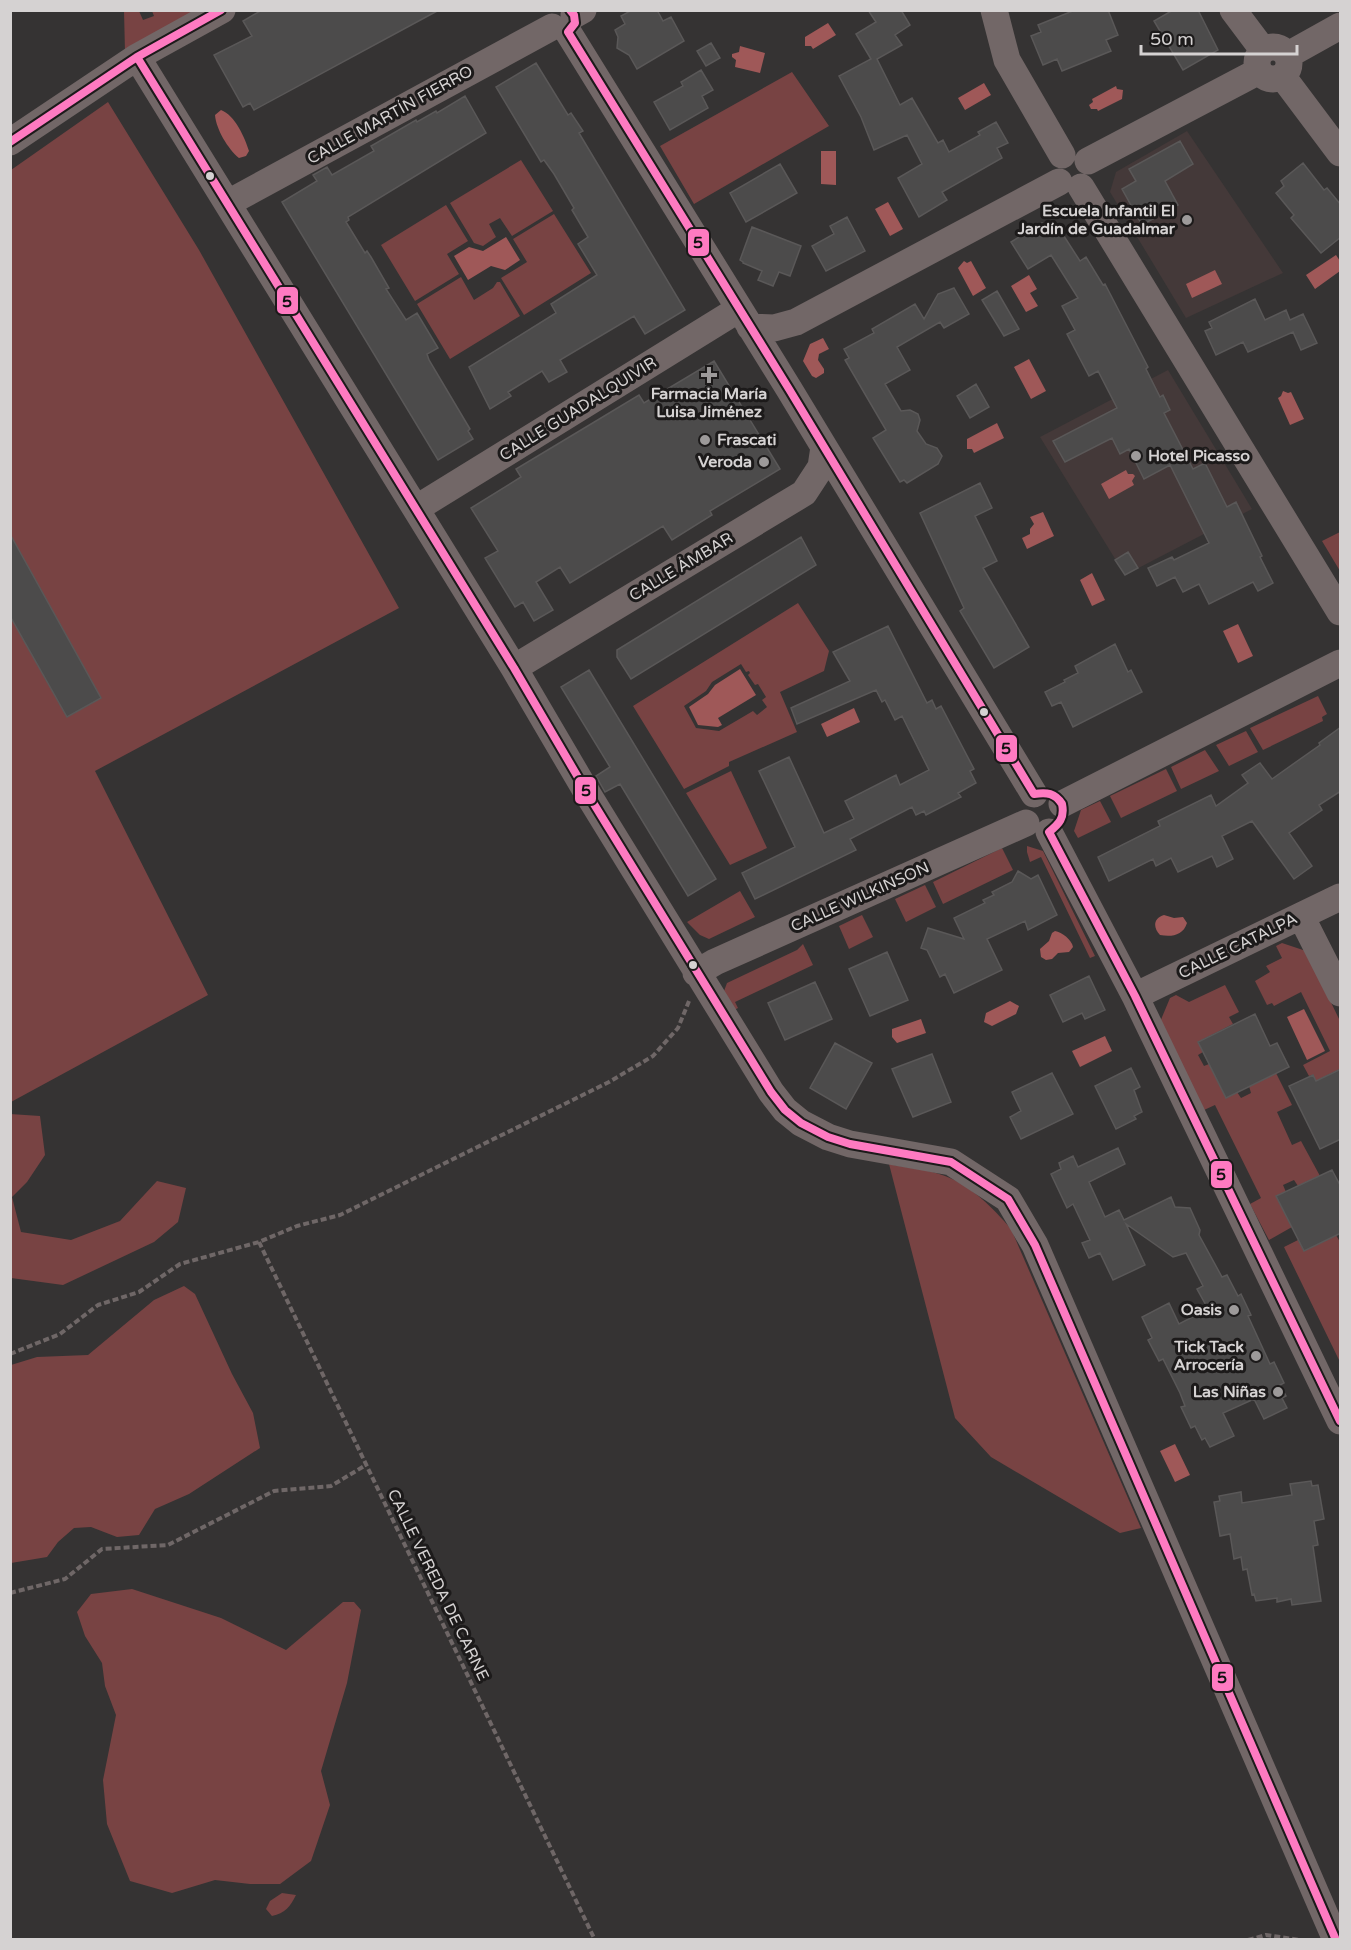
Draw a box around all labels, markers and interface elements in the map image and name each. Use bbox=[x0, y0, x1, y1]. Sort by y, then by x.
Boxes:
scale bar bbox=[1141, 18, 1297, 56]
text: 50 m bbox=[1150, 28, 1194, 50]
street label: CALLE MARTÍN FIERRO bbox=[304, 61, 476, 169]
unlabelled marker bbox=[204, 170, 216, 182]
place label: Escuela Infantil El Jardín de Guadalmar bbox=[1017, 201, 1176, 239]
marker: Escuela Infantil El Jardín de Guadalmar bbox=[1180, 213, 1194, 227]
line badge: 5 bbox=[687, 228, 710, 257]
text: 5 bbox=[693, 233, 703, 253]
line badge: 5 bbox=[276, 286, 299, 315]
text: 5 bbox=[282, 292, 292, 312]
street label: CALLE GUADALQUIVIR bbox=[496, 352, 660, 466]
marker: Farmacia María Luisa Jiménez bbox=[702, 368, 716, 382]
place label: Farmacia María Luisa Jiménez bbox=[651, 384, 767, 422]
place label: Frascati bbox=[717, 430, 777, 450]
marker: Frascati bbox=[698, 433, 712, 447]
place label: Hotel Picasso bbox=[1148, 446, 1250, 466]
marker: Hotel Picasso bbox=[1129, 449, 1143, 463]
place label: Veroda bbox=[698, 452, 752, 472]
marker: Veroda bbox=[757, 455, 771, 469]
street label: CALLE ÁMBAR bbox=[625, 528, 737, 606]
unlabelled marker bbox=[978, 706, 990, 718]
line badge: 5 bbox=[995, 734, 1018, 763]
text: 5 bbox=[1001, 739, 1011, 759]
line badge: 5 bbox=[574, 776, 597, 805]
text: 5 bbox=[581, 781, 591, 801]
street label: CALLE WILKINSON bbox=[788, 857, 932, 937]
street label: CALLE CATALPA bbox=[1175, 909, 1301, 983]
unlabelled marker bbox=[687, 959, 699, 971]
line badge: 5 bbox=[1210, 1160, 1233, 1189]
text: 5 bbox=[1216, 1165, 1226, 1185]
place label: Oasis bbox=[1181, 1300, 1222, 1320]
marker: Oasis bbox=[1227, 1303, 1241, 1317]
place label: Tick Tack Arrocería bbox=[1173, 1337, 1244, 1375]
marker: Tick Tack Arrocería bbox=[1249, 1349, 1263, 1363]
place label: Las Niñas bbox=[1193, 1382, 1266, 1402]
marker: Las Niñas bbox=[1271, 1385, 1285, 1399]
street label: CALLE VEREDA DE CARNE bbox=[383, 1486, 493, 1684]
line badge: 5 bbox=[1211, 1663, 1234, 1692]
text: 5 bbox=[1217, 1668, 1227, 1688]

